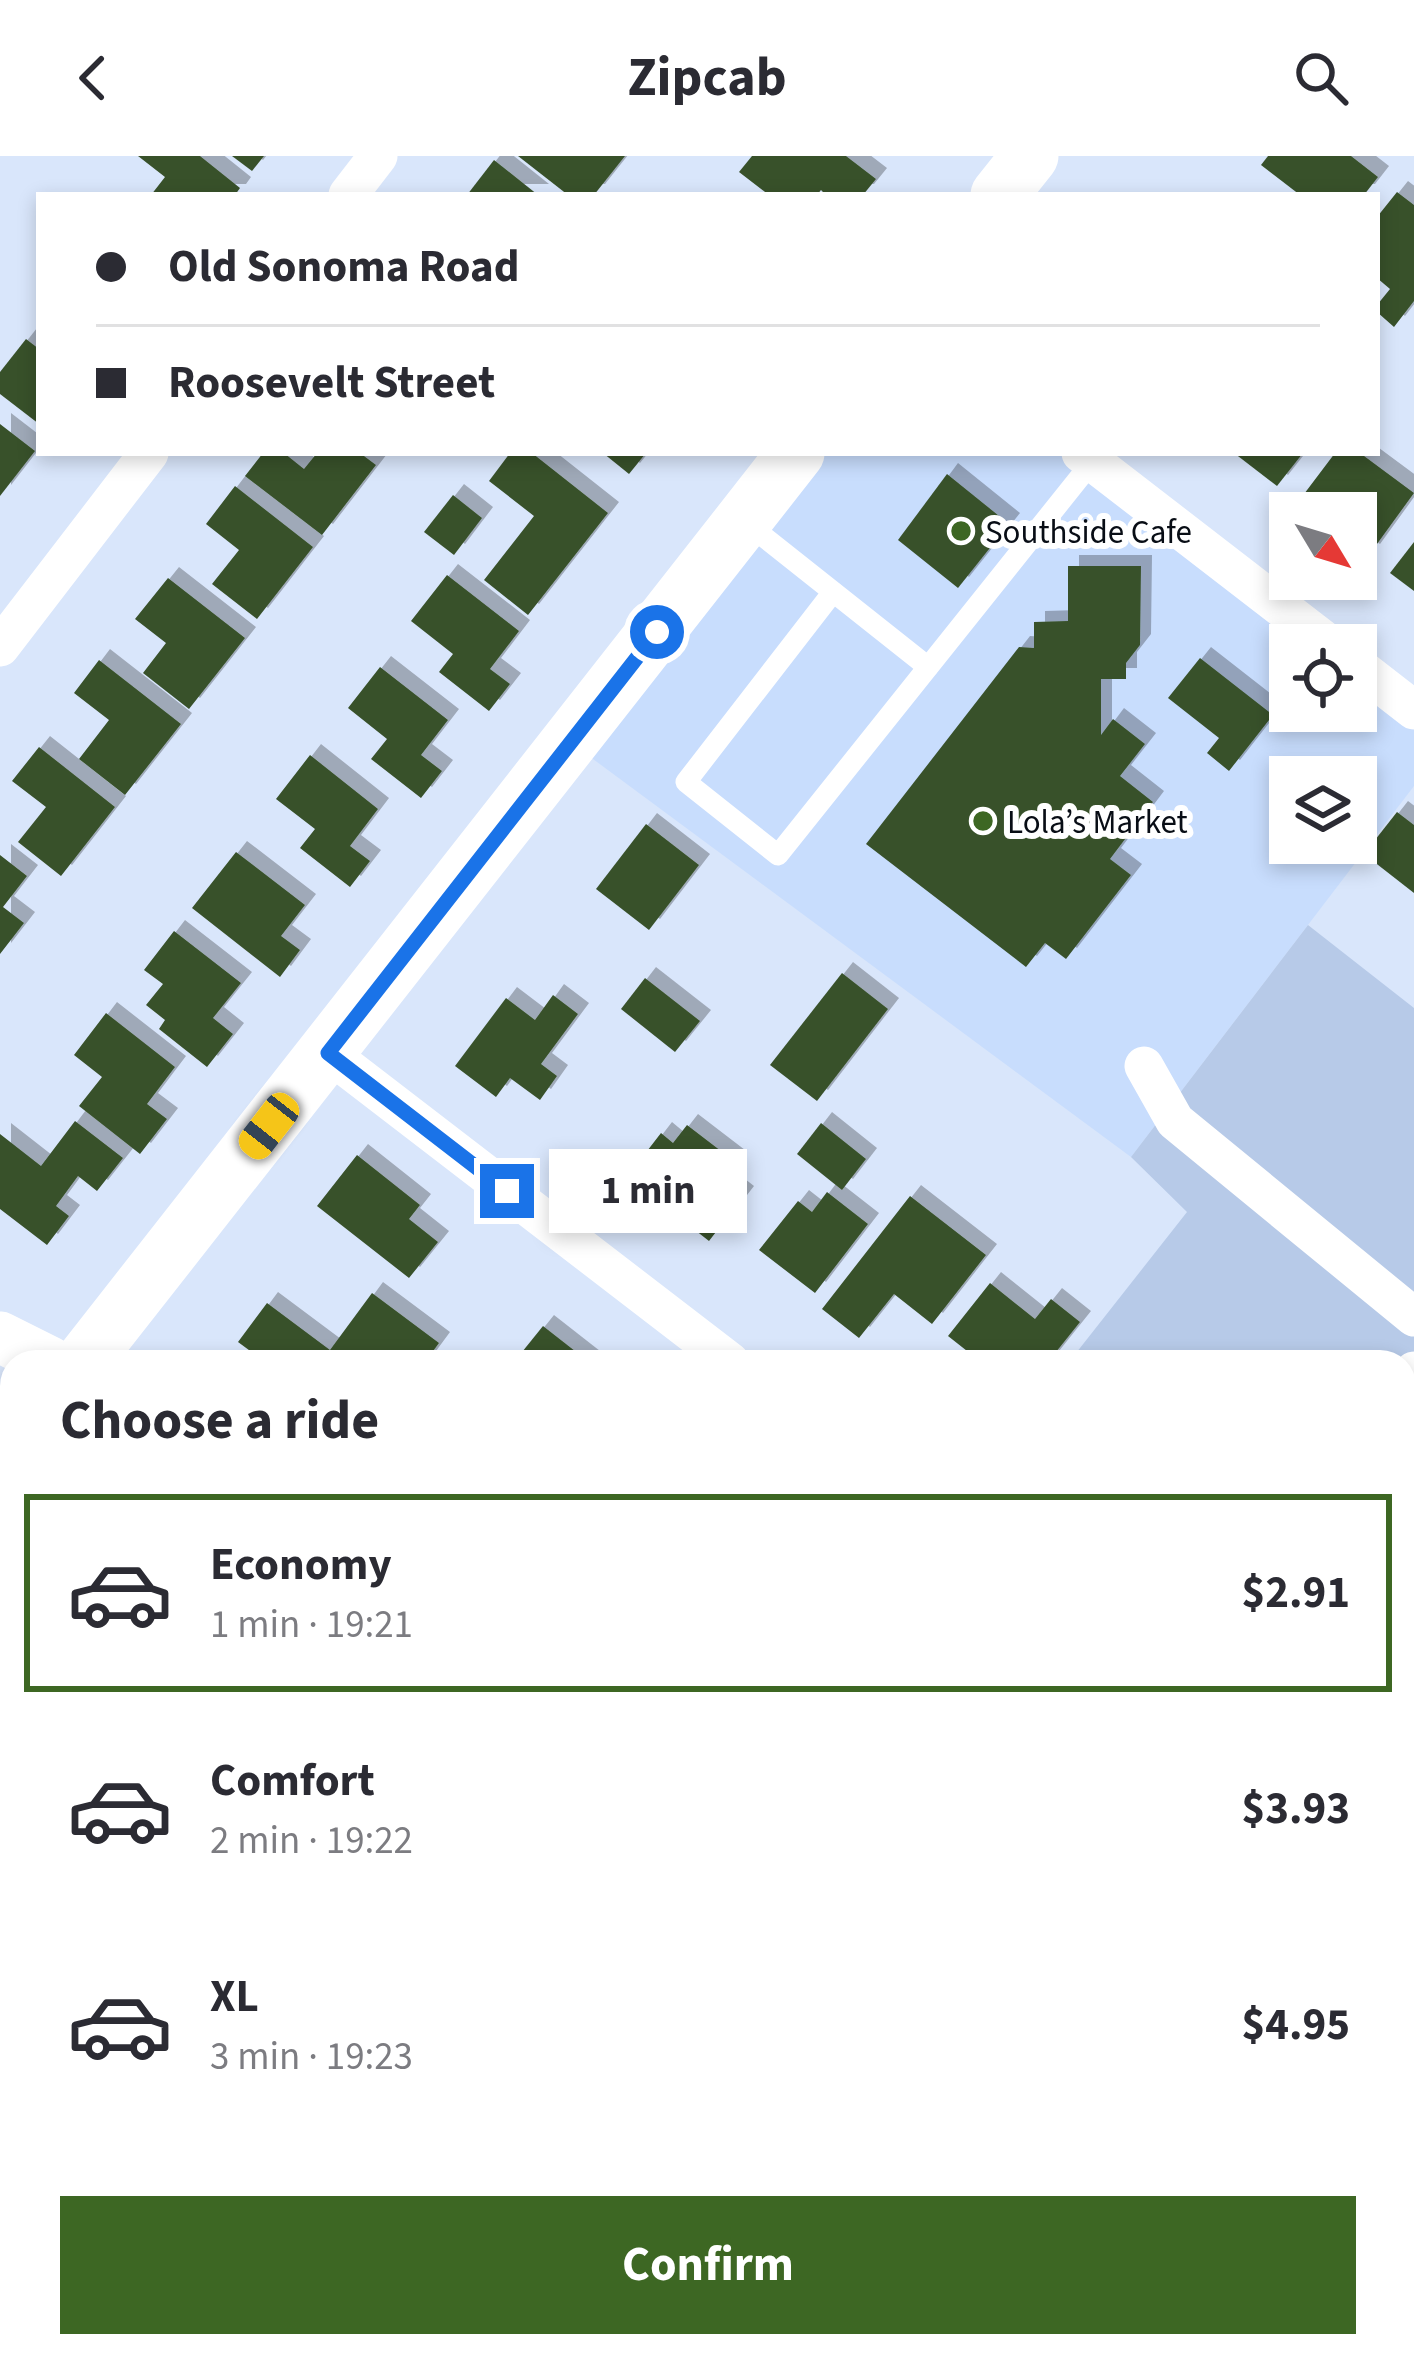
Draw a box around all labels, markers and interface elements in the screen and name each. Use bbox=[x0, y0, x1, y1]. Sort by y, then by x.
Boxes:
text: Zipcab bbox=[627, 40, 787, 117]
icon: back bbox=[60, 45, 126, 111]
icon: search bbox=[1288, 45, 1354, 111]
text: Old Sonoma Road bbox=[168, 235, 520, 299]
text: Roosevelt Street bbox=[168, 351, 495, 415]
north arrow bbox=[1269, 492, 1377, 600]
map controls bbox=[1269, 492, 1377, 864]
place label: Southside Cafe bbox=[985, 509, 1192, 556]
marker: Southside Cafe bbox=[948, 518, 974, 544]
route start bbox=[630, 605, 684, 659]
button: locate bbox=[1269, 624, 1377, 732]
button: layers bbox=[1269, 756, 1377, 864]
place label: Lola’s Market bbox=[1007, 799, 1188, 846]
marker: Lola’s Market bbox=[970, 808, 996, 834]
car bbox=[233, 1087, 305, 1165]
callout: 1 min bbox=[549, 1149, 747, 1233]
text: 1 min bbox=[601, 1163, 695, 1219]
route end bbox=[480, 1164, 534, 1218]
text: Choose a ride bbox=[60, 1383, 379, 1460]
text: Economy bbox=[210, 1533, 392, 1597]
icon: car bbox=[66, 1539, 174, 1647]
text: $2.91 bbox=[1241, 1561, 1350, 1625]
text: 1 min · 19:21 bbox=[210, 1597, 413, 1653]
text: Comfort bbox=[210, 1749, 375, 1813]
icon: car bbox=[66, 1755, 174, 1863]
text: $3.93 bbox=[1241, 1777, 1350, 1841]
text: 2 min · 19:22 bbox=[210, 1813, 413, 1869]
text: XL bbox=[210, 1965, 259, 2029]
icon: car bbox=[66, 1971, 174, 2079]
text: $4.95 bbox=[1241, 1993, 1350, 2057]
text: 3 min · 19:23 bbox=[210, 2029, 413, 2085]
button: Confirm bbox=[60, 2196, 1356, 2334]

